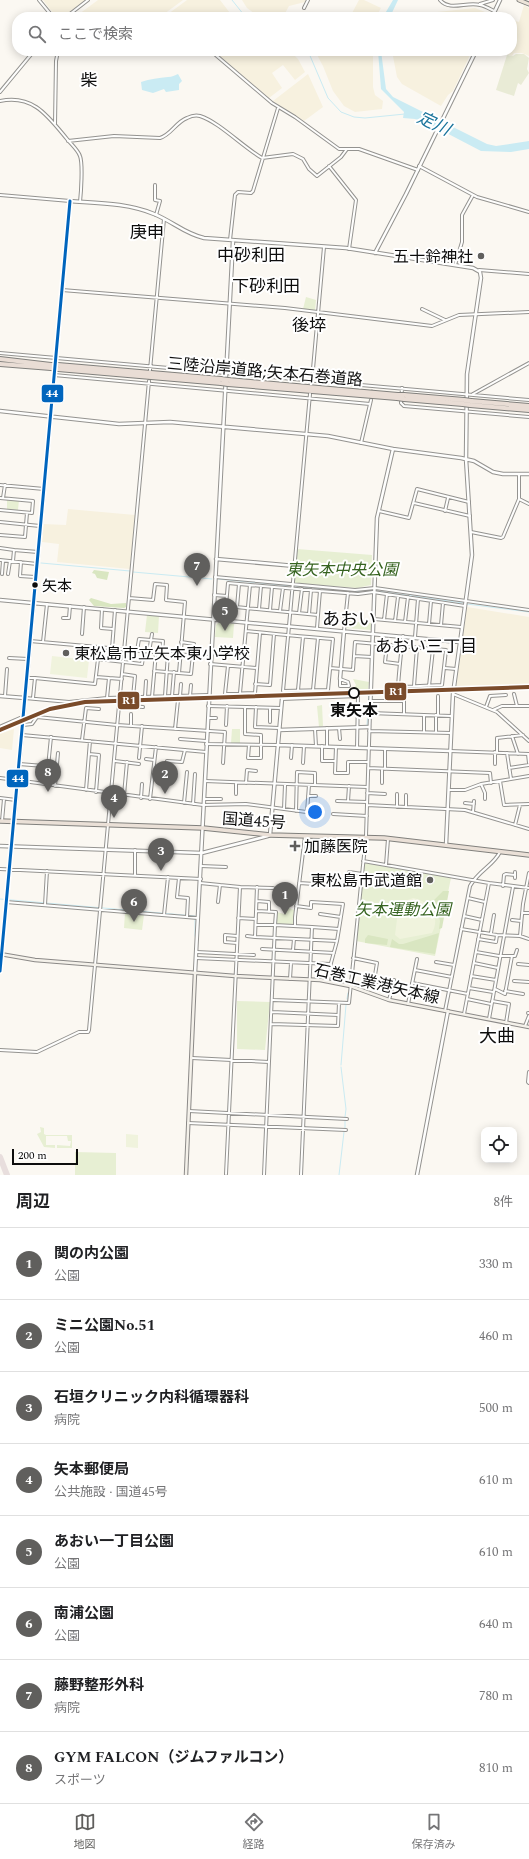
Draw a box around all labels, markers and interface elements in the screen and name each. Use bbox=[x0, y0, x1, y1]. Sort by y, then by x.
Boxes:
search box bbox=[12, 12, 517, 56]
icon: search bbox=[26, 23, 48, 45]
text: ここで検索 bbox=[58, 23, 133, 46]
district label: 柴 bbox=[81, 68, 98, 94]
water label: 定川 bbox=[413, 105, 456, 144]
district label: 庚申 bbox=[130, 220, 164, 246]
district label: 中砂利田 bbox=[217, 243, 285, 269]
place label: 五十鈴神社 bbox=[393, 245, 473, 269]
marker: 五十鈴神社 bbox=[476, 251, 486, 261]
district label: 下砂利田 bbox=[232, 274, 300, 300]
district label: 後埣 bbox=[292, 313, 326, 339]
street label: 三陸沿岸道路;矢本石巻道路 bbox=[166, 351, 364, 392]
line badge: 44 bbox=[41, 384, 64, 403]
text: 44 bbox=[46, 385, 59, 402]
pin: 7 bbox=[184, 553, 210, 586]
park label: 東矢本中央公園 bbox=[286, 558, 400, 582]
place label: 矢本 bbox=[42, 575, 72, 598]
marker: 矢本 bbox=[30, 580, 40, 590]
pin: 5 bbox=[212, 598, 238, 631]
district label: あおい bbox=[322, 606, 376, 633]
district label: あおい三丁目 bbox=[375, 634, 477, 660]
place label: 東松島市立矢本東小学校 bbox=[74, 642, 250, 666]
marker: 東松島市立矢本東小学校 bbox=[61, 648, 71, 658]
line badge: R1 bbox=[384, 682, 407, 701]
text: R1 bbox=[389, 683, 403, 700]
marker: 東矢本 bbox=[348, 687, 360, 699]
line badge: R1 bbox=[117, 691, 140, 710]
text: R1 bbox=[122, 692, 136, 709]
place label: 東矢本 bbox=[330, 699, 378, 723]
pin: 8 bbox=[35, 759, 61, 792]
pin: 2 bbox=[152, 761, 178, 794]
line badge: 44 bbox=[6, 769, 29, 788]
text: 44 bbox=[12, 770, 25, 787]
pin: 4 bbox=[101, 785, 127, 818]
your location bbox=[305, 802, 325, 822]
street label: 国道45号 bbox=[221, 807, 287, 835]
place label: 加藤医院 bbox=[304, 835, 368, 859]
pin: 3 bbox=[148, 838, 174, 871]
marker: 加藤医院 bbox=[289, 840, 301, 852]
place label: 東松島市武道館 bbox=[310, 869, 422, 893]
marker: 東松島市武道館 bbox=[425, 875, 435, 885]
pin: 1 bbox=[272, 882, 298, 915]
pin: 6 bbox=[121, 889, 147, 922]
park label: 矢本運動公園 bbox=[355, 898, 453, 922]
street label: 石巻工業港矢本線 bbox=[312, 958, 442, 1010]
district label: 大曲 bbox=[479, 1023, 515, 1050]
map controls bbox=[481, 1127, 517, 1163]
button: locate bbox=[481, 1127, 517, 1163]
scale bar bbox=[12, 1147, 78, 1166]
text: 200 m bbox=[18, 1147, 47, 1164]
text: 周辺 bbox=[16, 1189, 50, 1215]
text: 8件 bbox=[493, 1192, 513, 1212]
text: 関の内公園 bbox=[54, 1242, 129, 1265]
text: 1 bbox=[25, 1254, 33, 1274]
text: 330 m bbox=[479, 1254, 513, 1274]
text: 公園 bbox=[54, 1266, 80, 1286]
text: ミニ公園No.51 bbox=[54, 1314, 155, 1337]
text: 2 bbox=[25, 1326, 33, 1346]
text: 460 m bbox=[479, 1326, 513, 1346]
text: 公園 bbox=[54, 1338, 80, 1358]
text: 石垣クリニック内科循環器科 bbox=[54, 1386, 249, 1409]
text: 3 bbox=[25, 1398, 33, 1418]
text: 500 m bbox=[479, 1398, 513, 1418]
text: 病院 bbox=[54, 1410, 80, 1430]
text: 矢本郵便局 bbox=[54, 1458, 129, 1481]
text: 4 bbox=[25, 1470, 33, 1490]
text: 610 m bbox=[479, 1470, 513, 1490]
text: 公共施設 · 国道45号 bbox=[54, 1482, 168, 1502]
text: あおい一丁目公園 bbox=[54, 1530, 174, 1553]
text: 5 bbox=[25, 1542, 33, 1562]
text: 610 m bbox=[479, 1542, 513, 1562]
text: 公園 bbox=[54, 1554, 80, 1574]
text: 南浦公園 bbox=[54, 1602, 114, 1625]
text: 6 bbox=[25, 1614, 33, 1634]
text: 640 m bbox=[479, 1614, 513, 1634]
text: 公園 bbox=[54, 1626, 80, 1646]
text: 藤野整形外科 bbox=[54, 1674, 144, 1697]
text: 7 bbox=[25, 1686, 33, 1706]
text: 780 m bbox=[479, 1686, 513, 1706]
text: 病院 bbox=[54, 1698, 80, 1718]
text: GYM FALCON（ジムファルコン） bbox=[54, 1746, 293, 1769]
text: 8 bbox=[25, 1758, 33, 1778]
text: 810 m bbox=[479, 1758, 513, 1778]
text: スポーツ bbox=[54, 1770, 106, 1790]
tab: 地図 bbox=[74, 1811, 96, 1853]
tab: 経路 bbox=[243, 1811, 265, 1853]
tab: 保存済み bbox=[412, 1811, 456, 1853]

